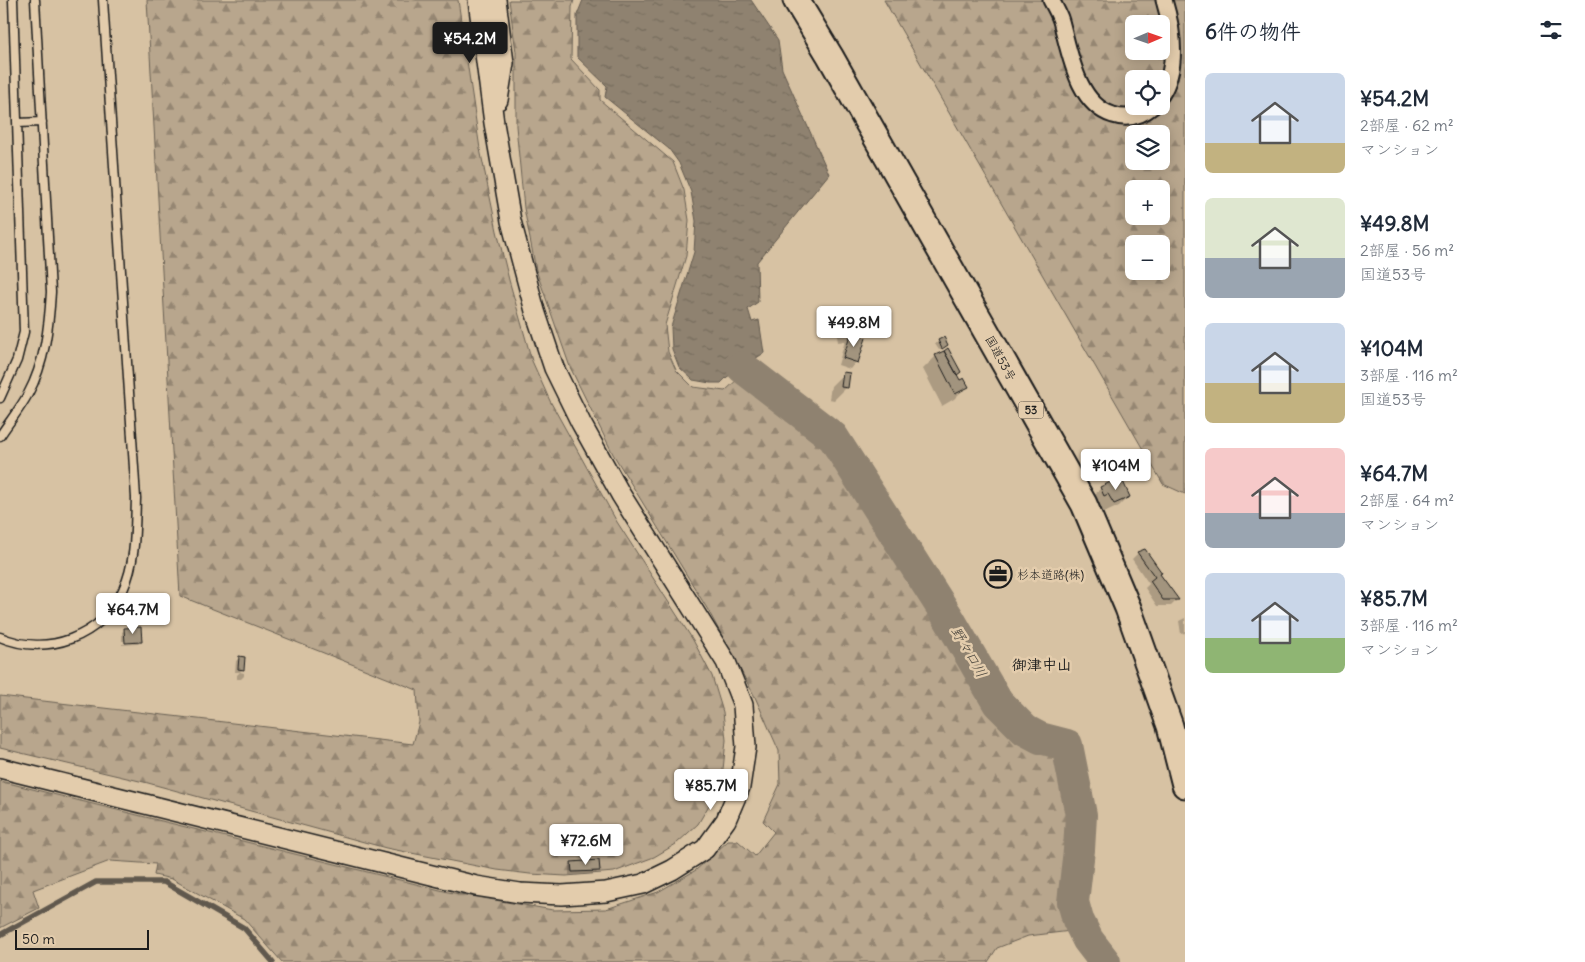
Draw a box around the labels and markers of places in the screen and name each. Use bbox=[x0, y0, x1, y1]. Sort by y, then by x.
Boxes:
pin: ¥54.2M bbox=[429, 22, 511, 64]
pin: ¥49.8M bbox=[813, 306, 895, 348]
pin: ¥104M bbox=[1081, 448, 1151, 491]
office icon: 杉本道路(株) bbox=[983, 559, 1013, 589]
place label: 杉本道路(株) bbox=[1017, 567, 1085, 582]
pin: ¥64.7M bbox=[92, 592, 174, 635]
pin: ¥85.7M bbox=[670, 768, 752, 811]
pin: ¥72.6M bbox=[545, 824, 627, 866]

